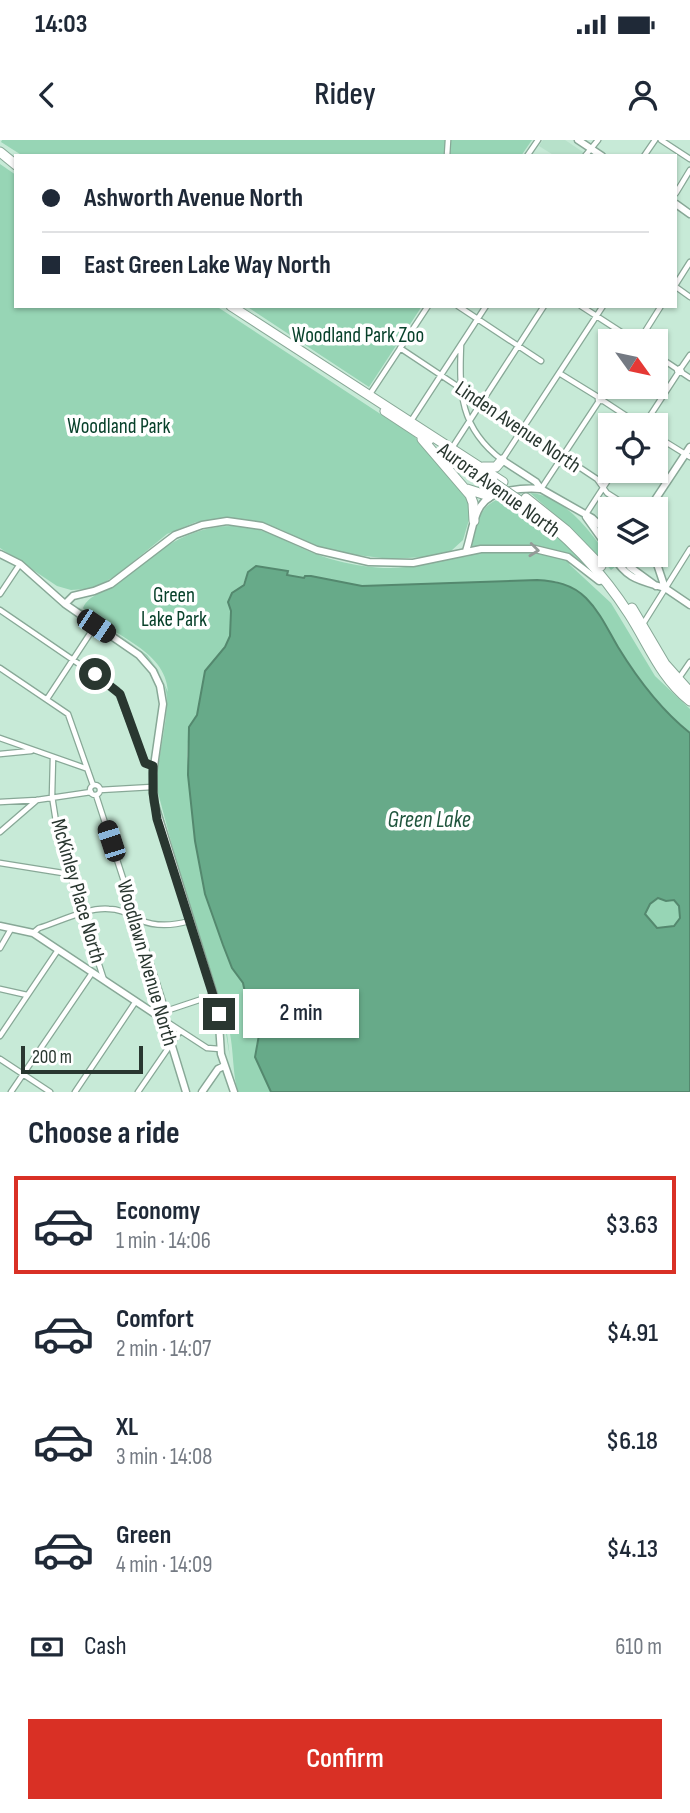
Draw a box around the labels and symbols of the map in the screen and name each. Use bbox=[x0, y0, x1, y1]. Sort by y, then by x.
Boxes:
park label: Woodland Park Zoo bbox=[292, 323, 424, 348]
north arrow bbox=[598, 329, 668, 399]
street label: Linden Avenue North bbox=[450, 376, 586, 478]
park label: Woodland Park bbox=[67, 414, 171, 439]
street label: Aurora Avenue North bbox=[432, 437, 565, 543]
one-way arrow bbox=[528, 542, 540, 557]
park label: Green Lake Park bbox=[141, 583, 207, 632]
car bbox=[73, 606, 120, 646]
route start bbox=[79, 658, 111, 690]
water label: Green Lake bbox=[387, 806, 471, 834]
street label: McKinley Place North bbox=[45, 816, 111, 966]
car bbox=[95, 818, 128, 864]
street label: Woodlawn Avenue North bbox=[111, 877, 183, 1049]
callout: 2 min bbox=[244, 990, 359, 1038]
route end bbox=[203, 998, 235, 1030]
scale bar bbox=[21, 1043, 144, 1075]

